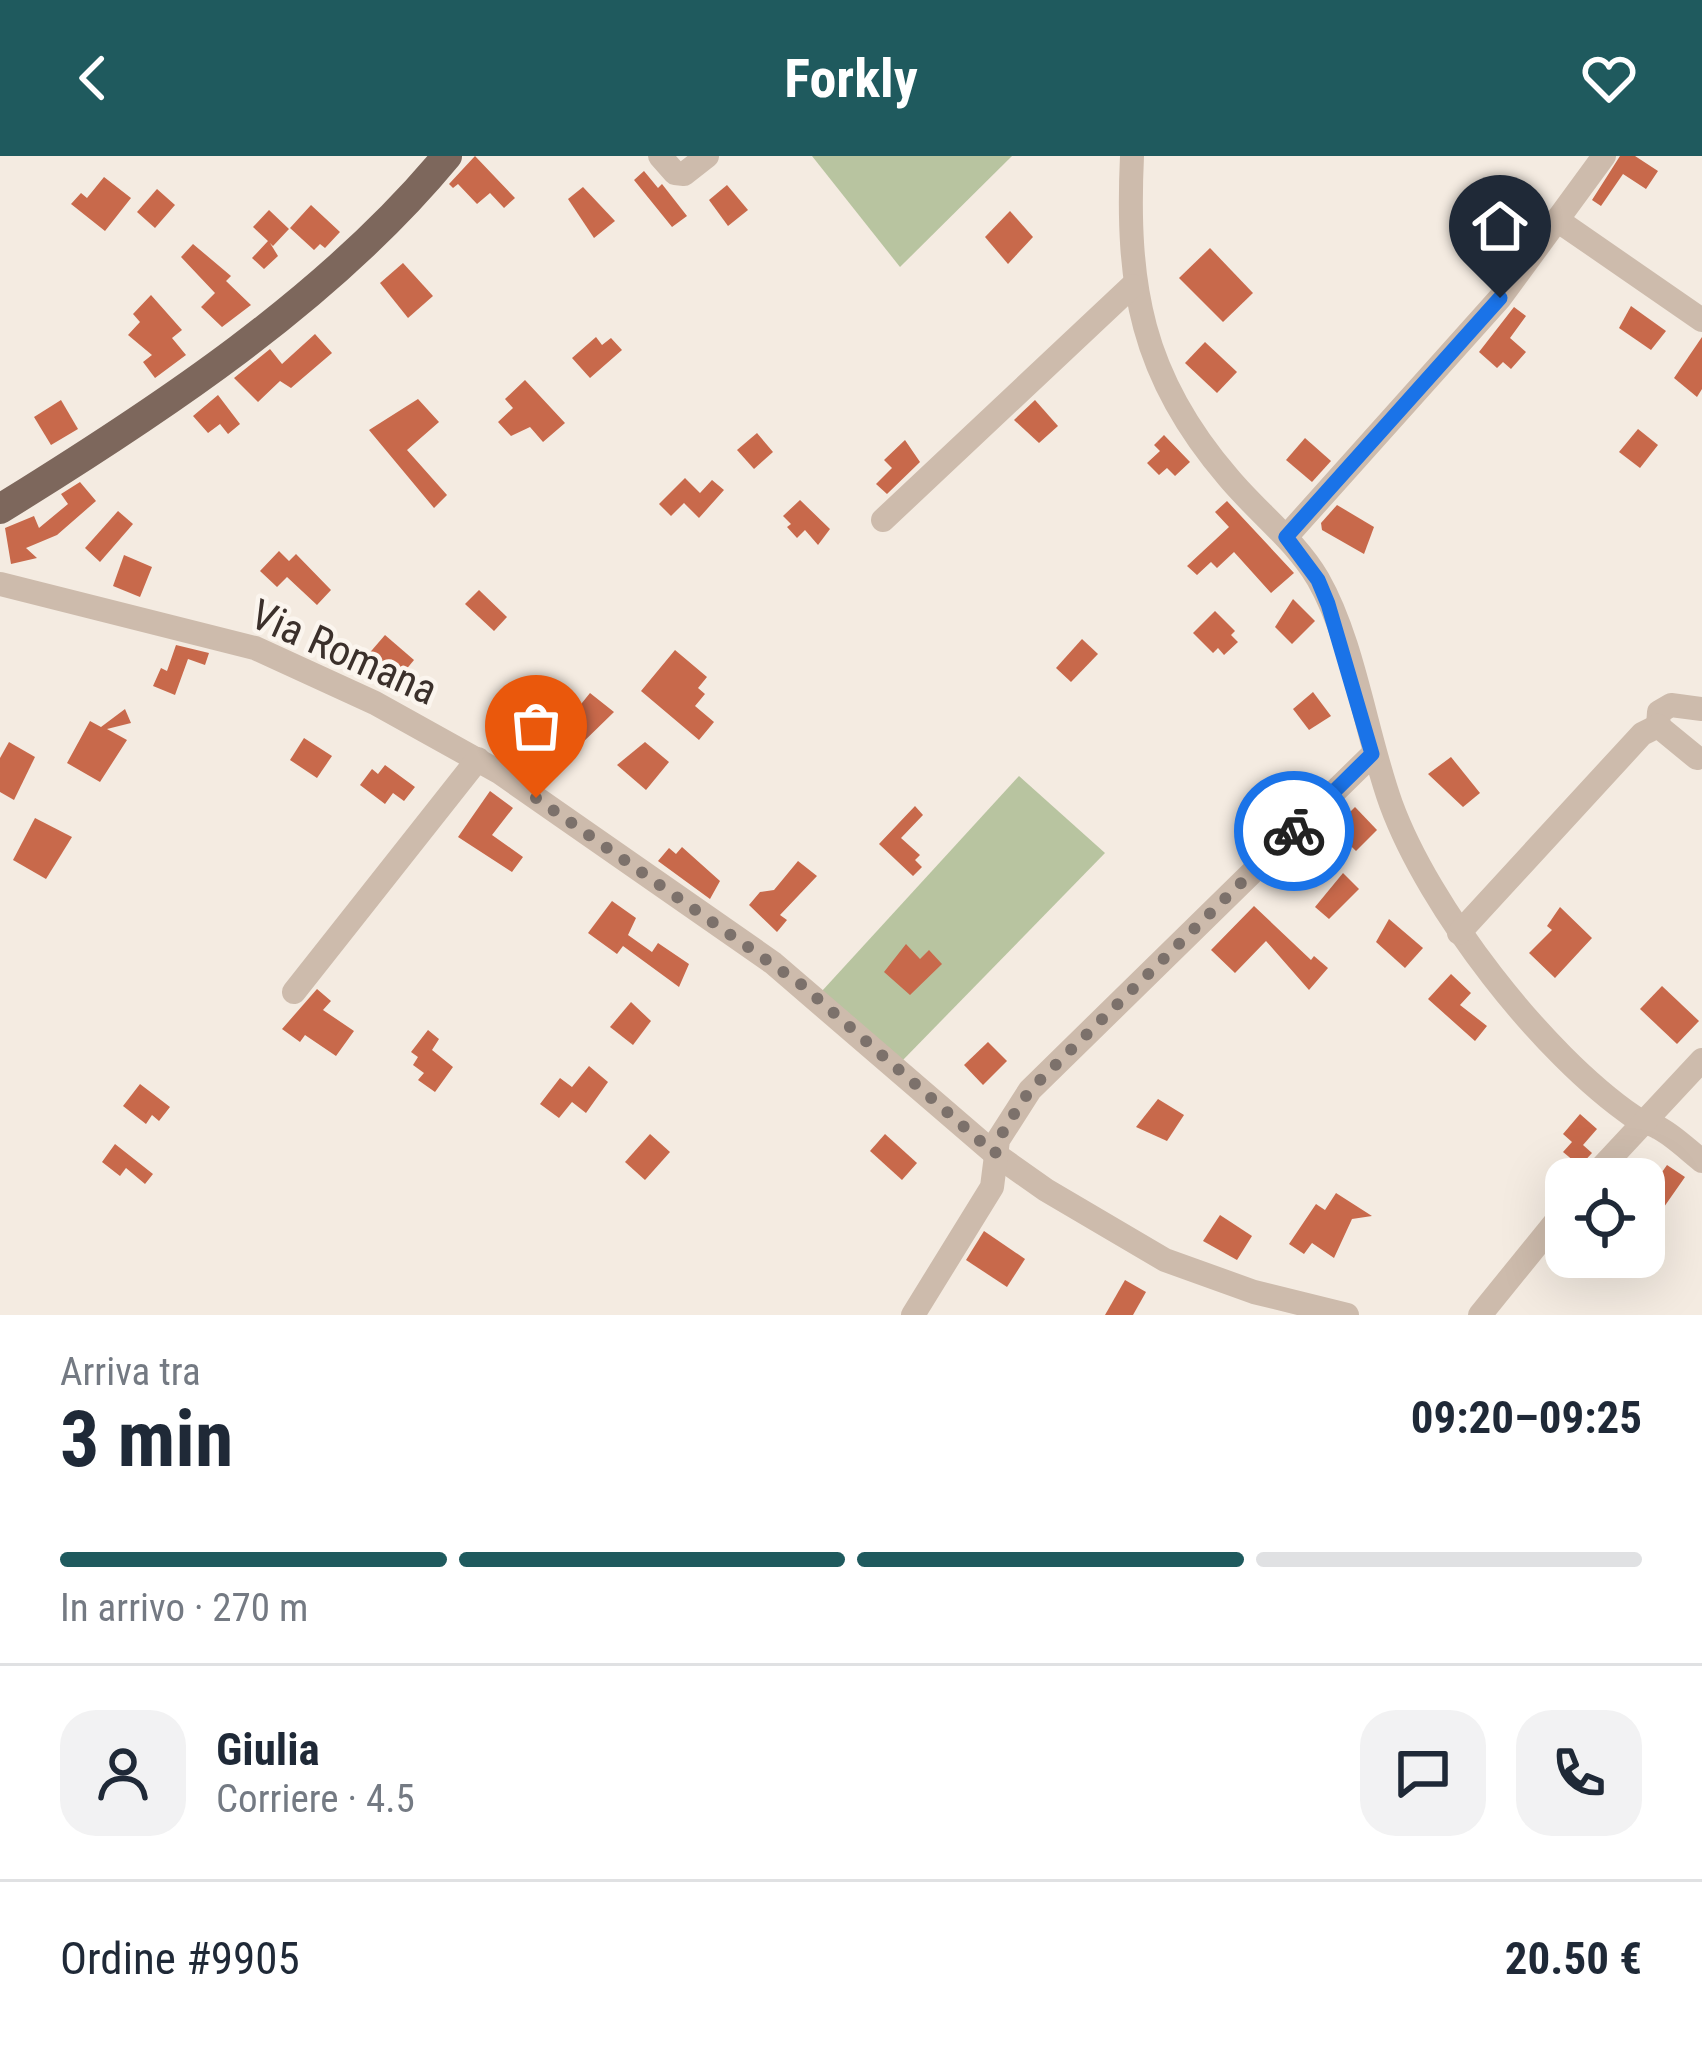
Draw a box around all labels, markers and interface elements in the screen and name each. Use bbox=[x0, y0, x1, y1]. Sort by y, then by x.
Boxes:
icon: back bbox=[60, 45, 126, 111]
icon: heart bbox=[1576, 45, 1642, 111]
text: Forkly bbox=[784, 47, 918, 110]
pin bbox=[1449, 175, 1551, 298]
icon: home bbox=[1467, 193, 1533, 259]
street label: Via Romana bbox=[243, 589, 445, 715]
pin bbox=[485, 675, 587, 798]
icon: bag bbox=[503, 693, 569, 759]
courier bbox=[1234, 771, 1354, 891]
icon: bike bbox=[1261, 798, 1327, 864]
map controls bbox=[1545, 1158, 1665, 1278]
button: locate bbox=[1545, 1158, 1665, 1278]
text: Arriva tra bbox=[60, 1349, 201, 1395]
text: 09:20–09:25 bbox=[1411, 1391, 1642, 1444]
text: 3 min bbox=[60, 1394, 233, 1485]
text: In arrivo · 270 m bbox=[60, 1585, 308, 1631]
button: person bbox=[60, 1710, 186, 1836]
button: chat bbox=[1360, 1710, 1486, 1836]
button: phone bbox=[1516, 1710, 1642, 1836]
text: Giulia bbox=[216, 1723, 320, 1776]
text: Corriere · 4.5 bbox=[216, 1776, 415, 1822]
text: Ordine #9905 bbox=[60, 1932, 300, 1985]
text: 20.50 € bbox=[1505, 1932, 1642, 1985]

